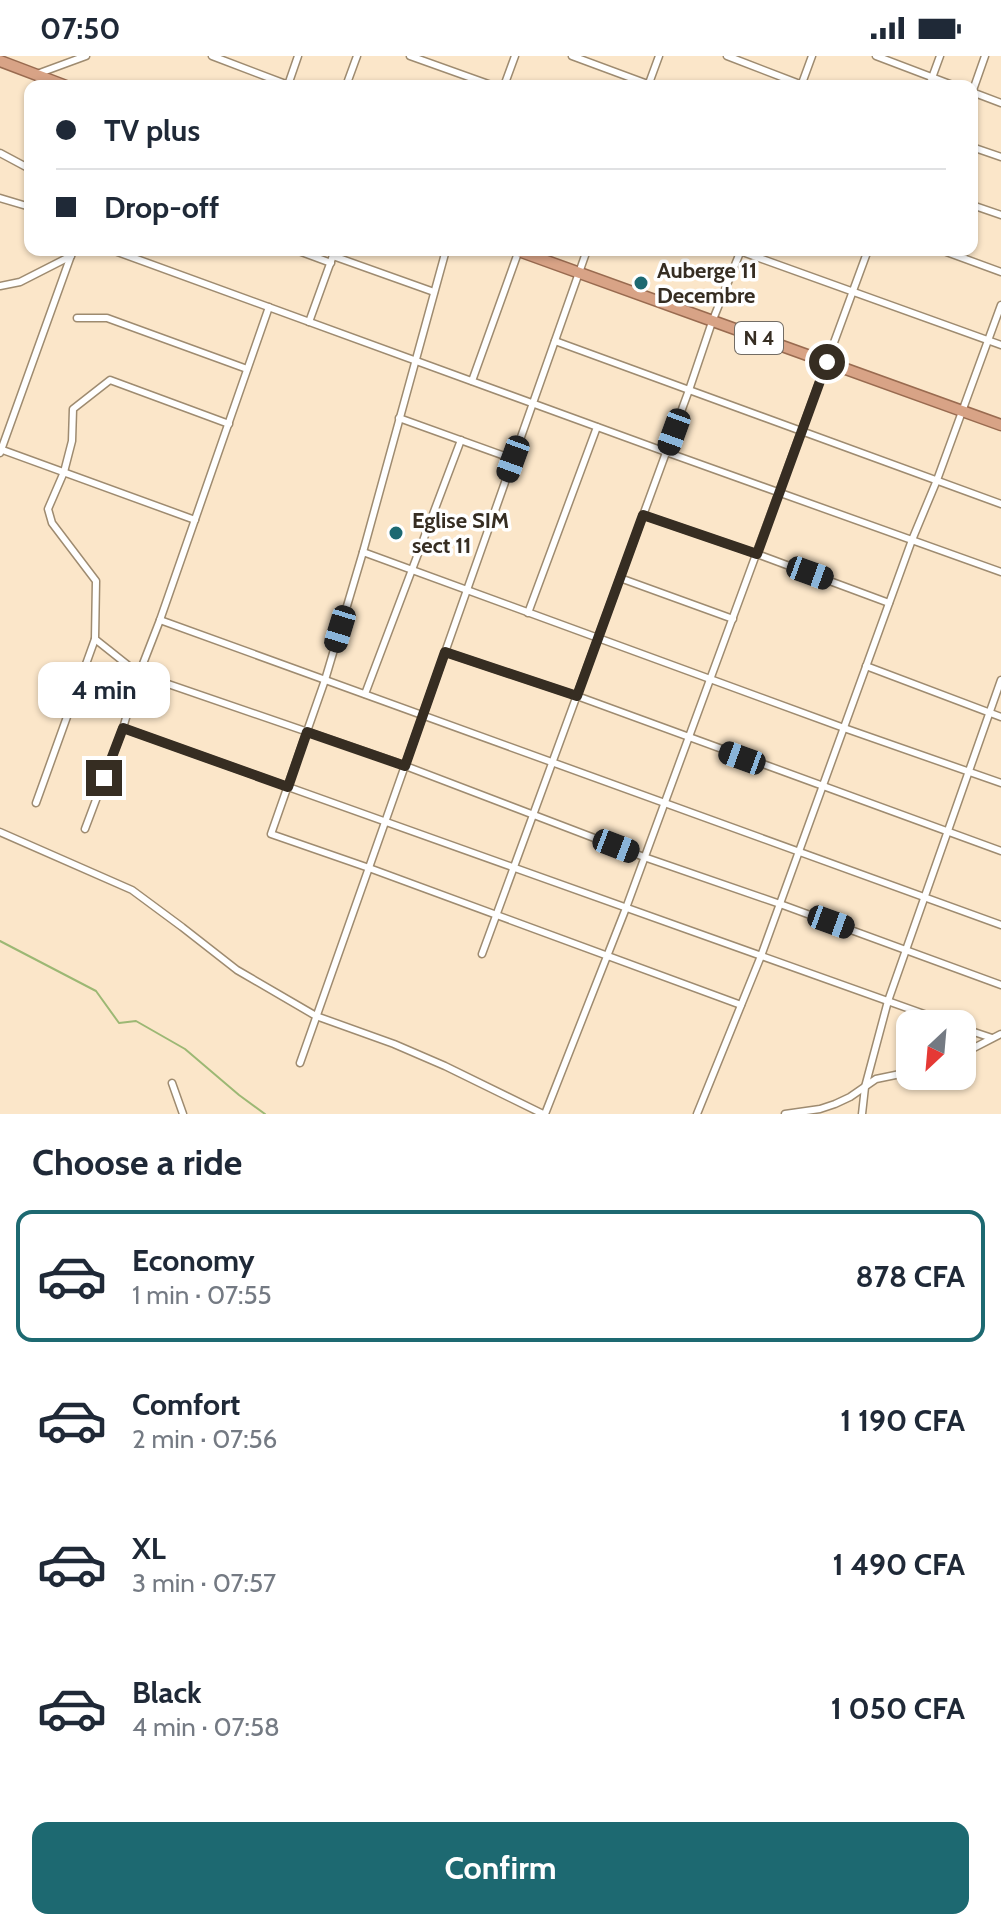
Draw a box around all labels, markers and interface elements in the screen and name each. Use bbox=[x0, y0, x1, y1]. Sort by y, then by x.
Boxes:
text: 07:50 bbox=[40, 10, 120, 47]
text: TV plus bbox=[104, 112, 200, 149]
text: Drop-off bbox=[104, 189, 219, 226]
place label: Auberge 11 Decembre bbox=[657, 257, 757, 309]
marker: Auberge 11 Decembre bbox=[632, 274, 650, 292]
road number: N 4 bbox=[735, 322, 783, 354]
route start bbox=[809, 344, 845, 380]
car bbox=[655, 405, 693, 459]
car bbox=[494, 432, 532, 486]
place label: Eglise SIM sect 11 bbox=[412, 507, 509, 559]
marker: Eglise SIM sect 11 bbox=[387, 524, 405, 542]
car bbox=[783, 554, 837, 592]
car bbox=[322, 603, 358, 655]
callout: 4 min bbox=[38, 662, 170, 718]
text: 4 min bbox=[71, 674, 137, 706]
car bbox=[715, 739, 769, 777]
route end bbox=[86, 760, 122, 796]
car bbox=[589, 826, 643, 866]
car bbox=[804, 903, 858, 941]
north arrow bbox=[896, 1010, 976, 1090]
map controls bbox=[896, 1010, 976, 1090]
text: Choose a ride bbox=[32, 1140, 242, 1184]
icon: car bbox=[36, 1240, 108, 1312]
text: Economy bbox=[132, 1242, 255, 1279]
text: 878 CFA bbox=[856, 1258, 965, 1295]
text: 1 min · 07:55 bbox=[132, 1279, 272, 1311]
icon: car bbox=[36, 1384, 108, 1456]
text: Comfort bbox=[132, 1386, 240, 1423]
text: 1 190 CFA bbox=[840, 1402, 965, 1439]
text: 2 min · 07:56 bbox=[132, 1423, 277, 1455]
icon: car bbox=[36, 1528, 108, 1600]
text: XL bbox=[132, 1530, 166, 1567]
text: 1 490 CFA bbox=[833, 1546, 965, 1583]
text: 3 min · 07:57 bbox=[132, 1567, 276, 1599]
icon: car bbox=[36, 1672, 108, 1744]
text: Black bbox=[132, 1674, 202, 1711]
text: 1 050 CFA bbox=[831, 1690, 965, 1727]
text: 4 min · 07:58 bbox=[132, 1711, 280, 1743]
button: Confirm bbox=[32, 1822, 969, 1914]

